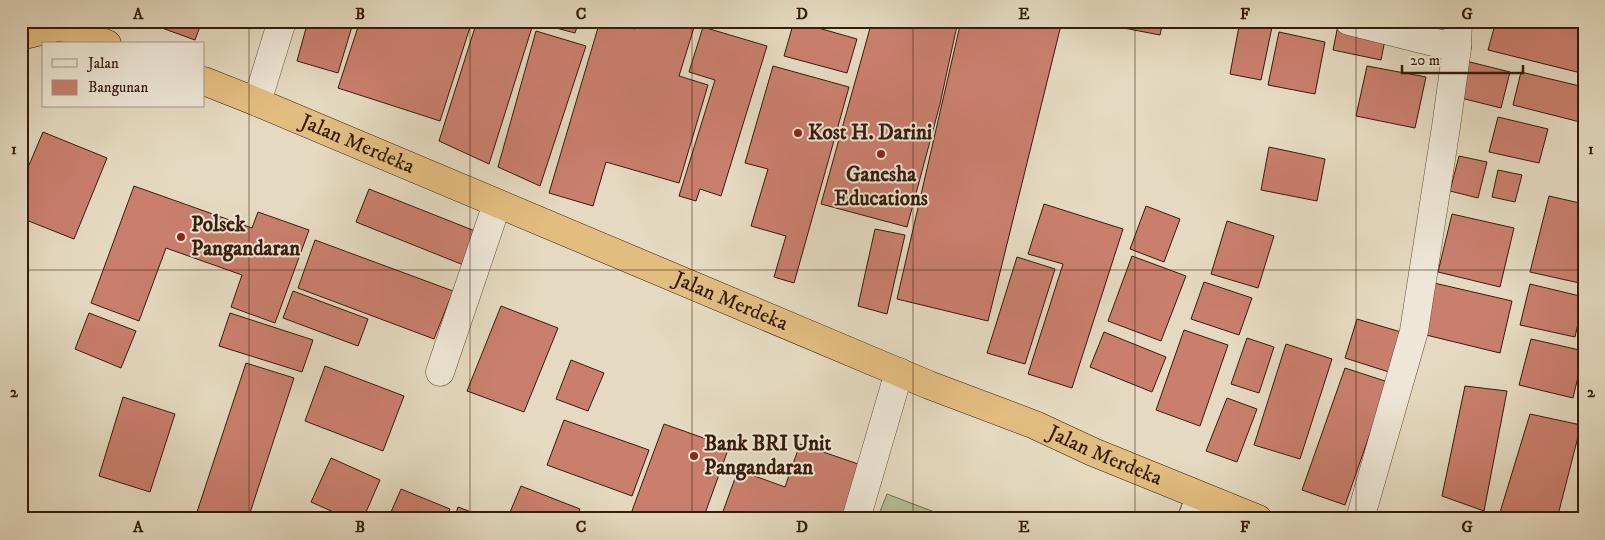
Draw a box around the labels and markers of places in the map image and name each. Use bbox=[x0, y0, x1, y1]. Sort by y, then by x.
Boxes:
place label: Kost H. Darini bbox=[808, 120, 933, 146]
marker: Kost H. Darini bbox=[792, 127, 804, 139]
marker: Ganesha Educations bbox=[875, 148, 887, 160]
place label: Ganesha Educations bbox=[834, 162, 928, 212]
place label: Polsek Pangandaran bbox=[191, 212, 301, 262]
marker: Polsek Pangandaran bbox=[175, 231, 187, 243]
place label: Bank BRI Unit Pangandaran bbox=[704, 431, 831, 481]
marker: Bank BRI Unit Pangandaran bbox=[688, 450, 700, 462]

